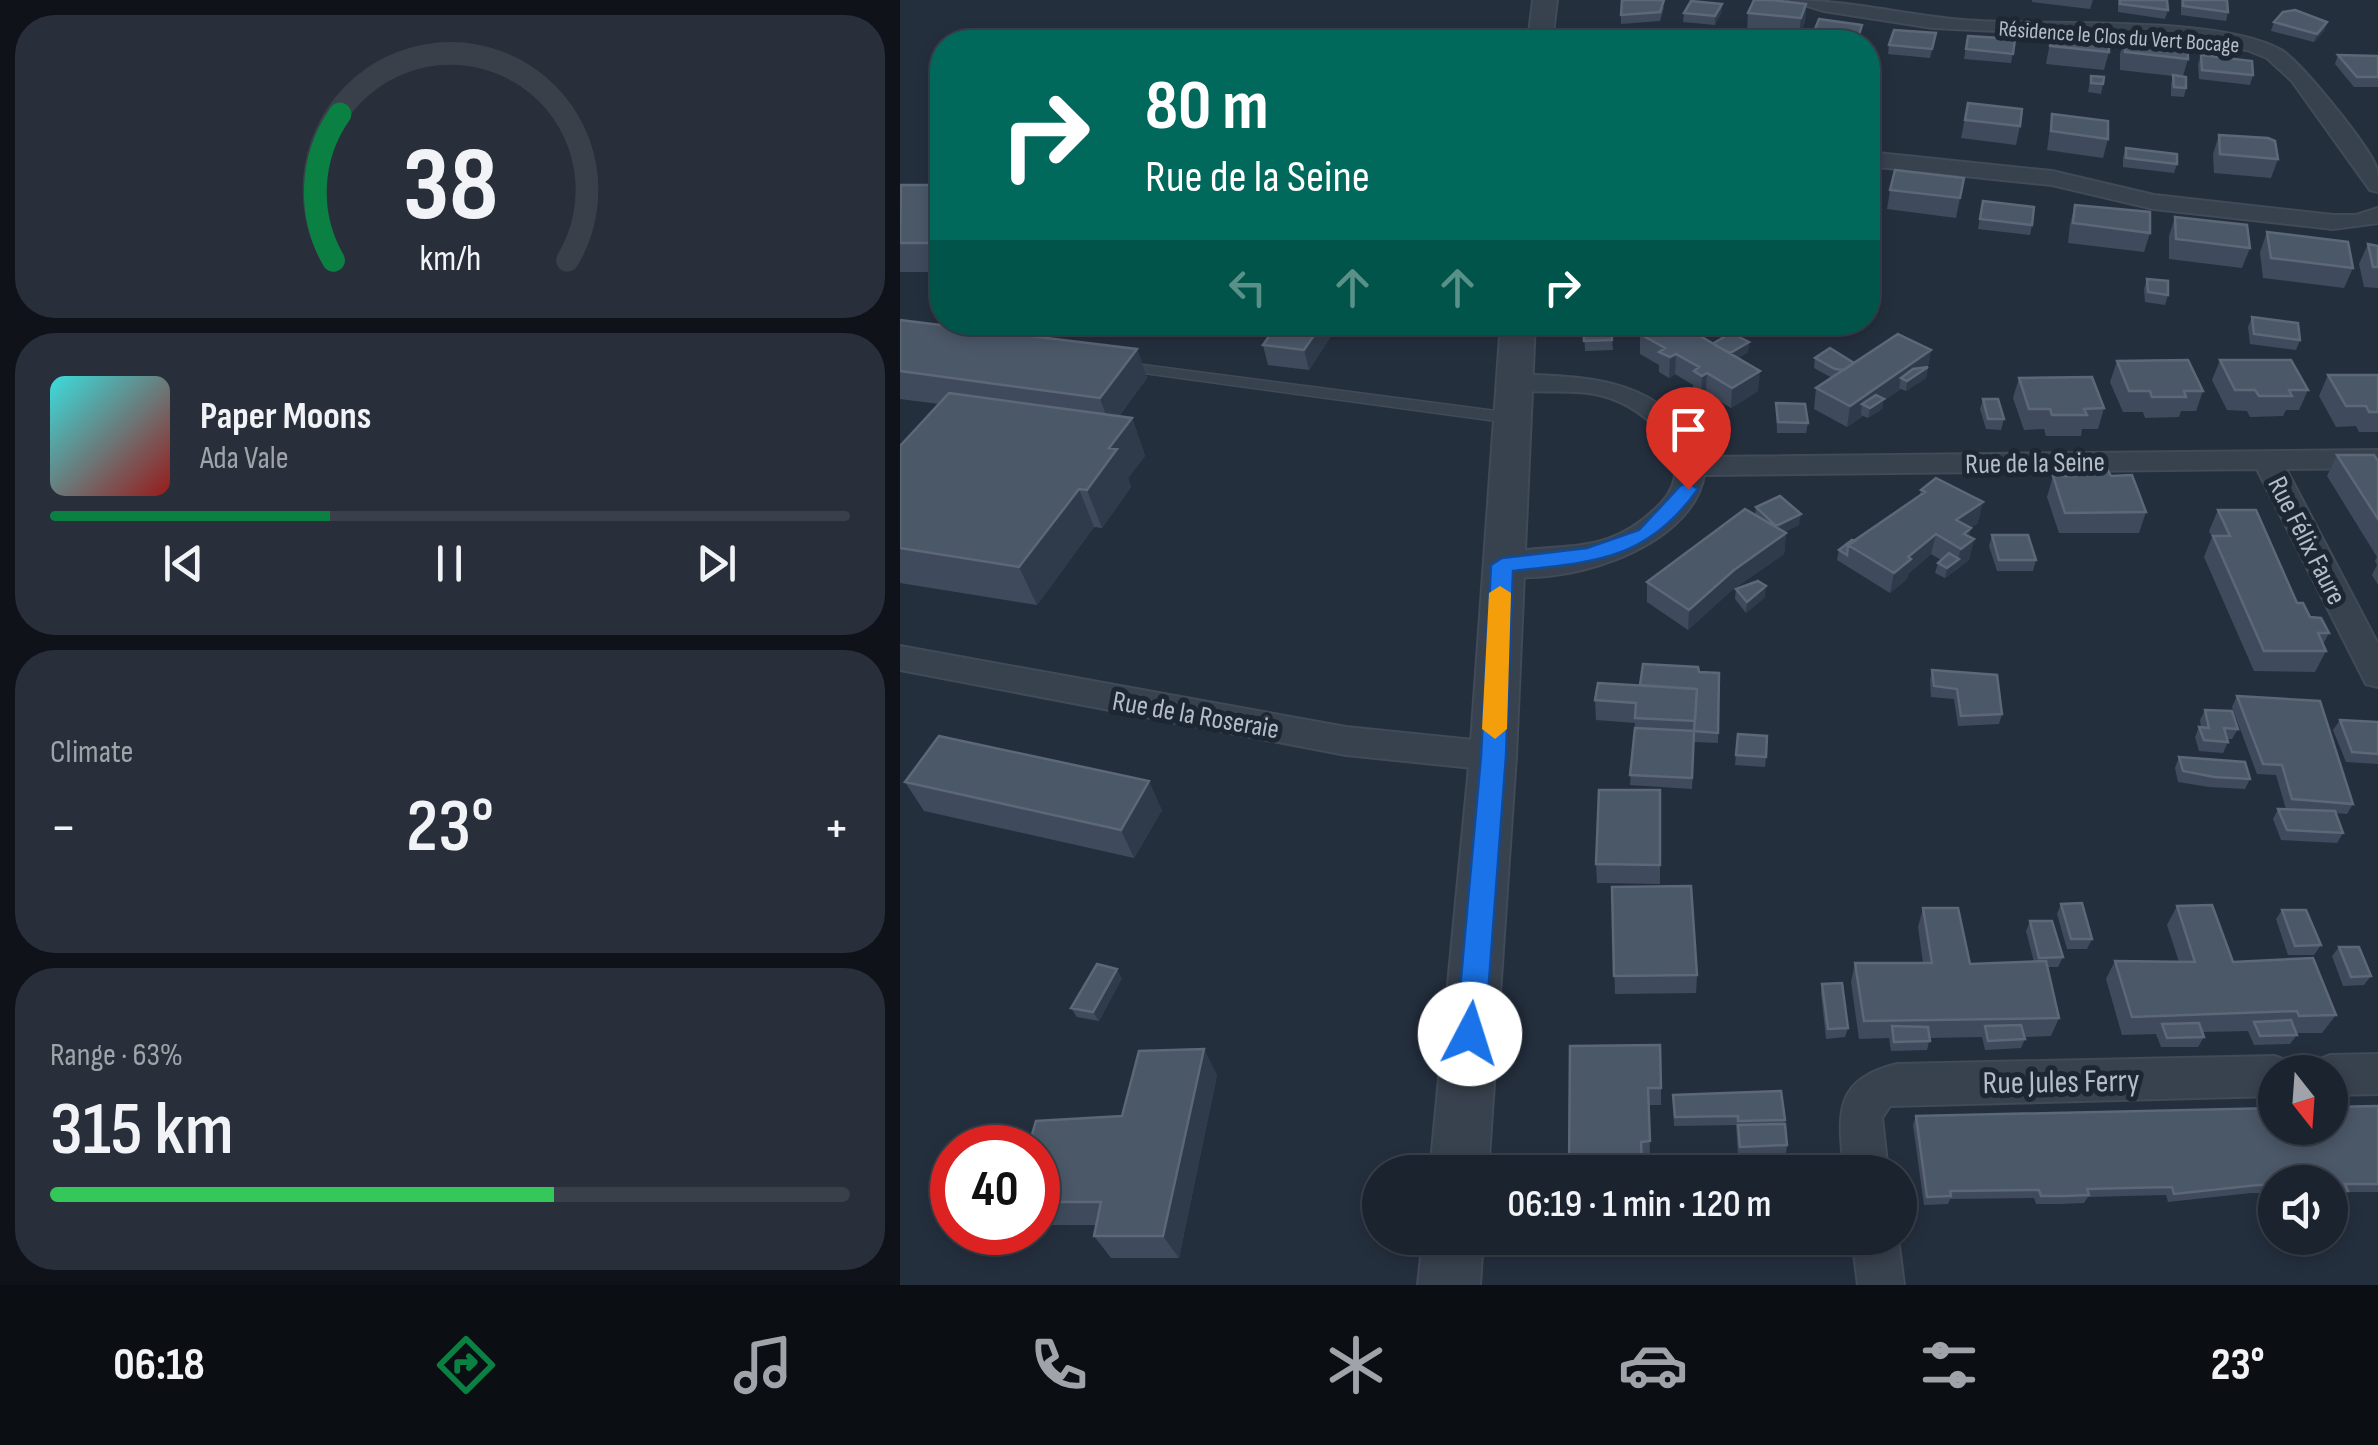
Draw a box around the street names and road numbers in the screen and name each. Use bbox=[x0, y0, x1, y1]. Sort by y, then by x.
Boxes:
street label: Résidence le Clos du Vert Bocage bbox=[1998, 16, 2240, 59]
street label: Rue de la Seine bbox=[1965, 446, 2105, 481]
street label: Rue Félix Faure bbox=[2260, 471, 2353, 610]
street label: Rue de la Roseraie bbox=[1110, 685, 1282, 746]
street label: Rue Jules Ferry bbox=[1982, 1062, 2140, 1103]

